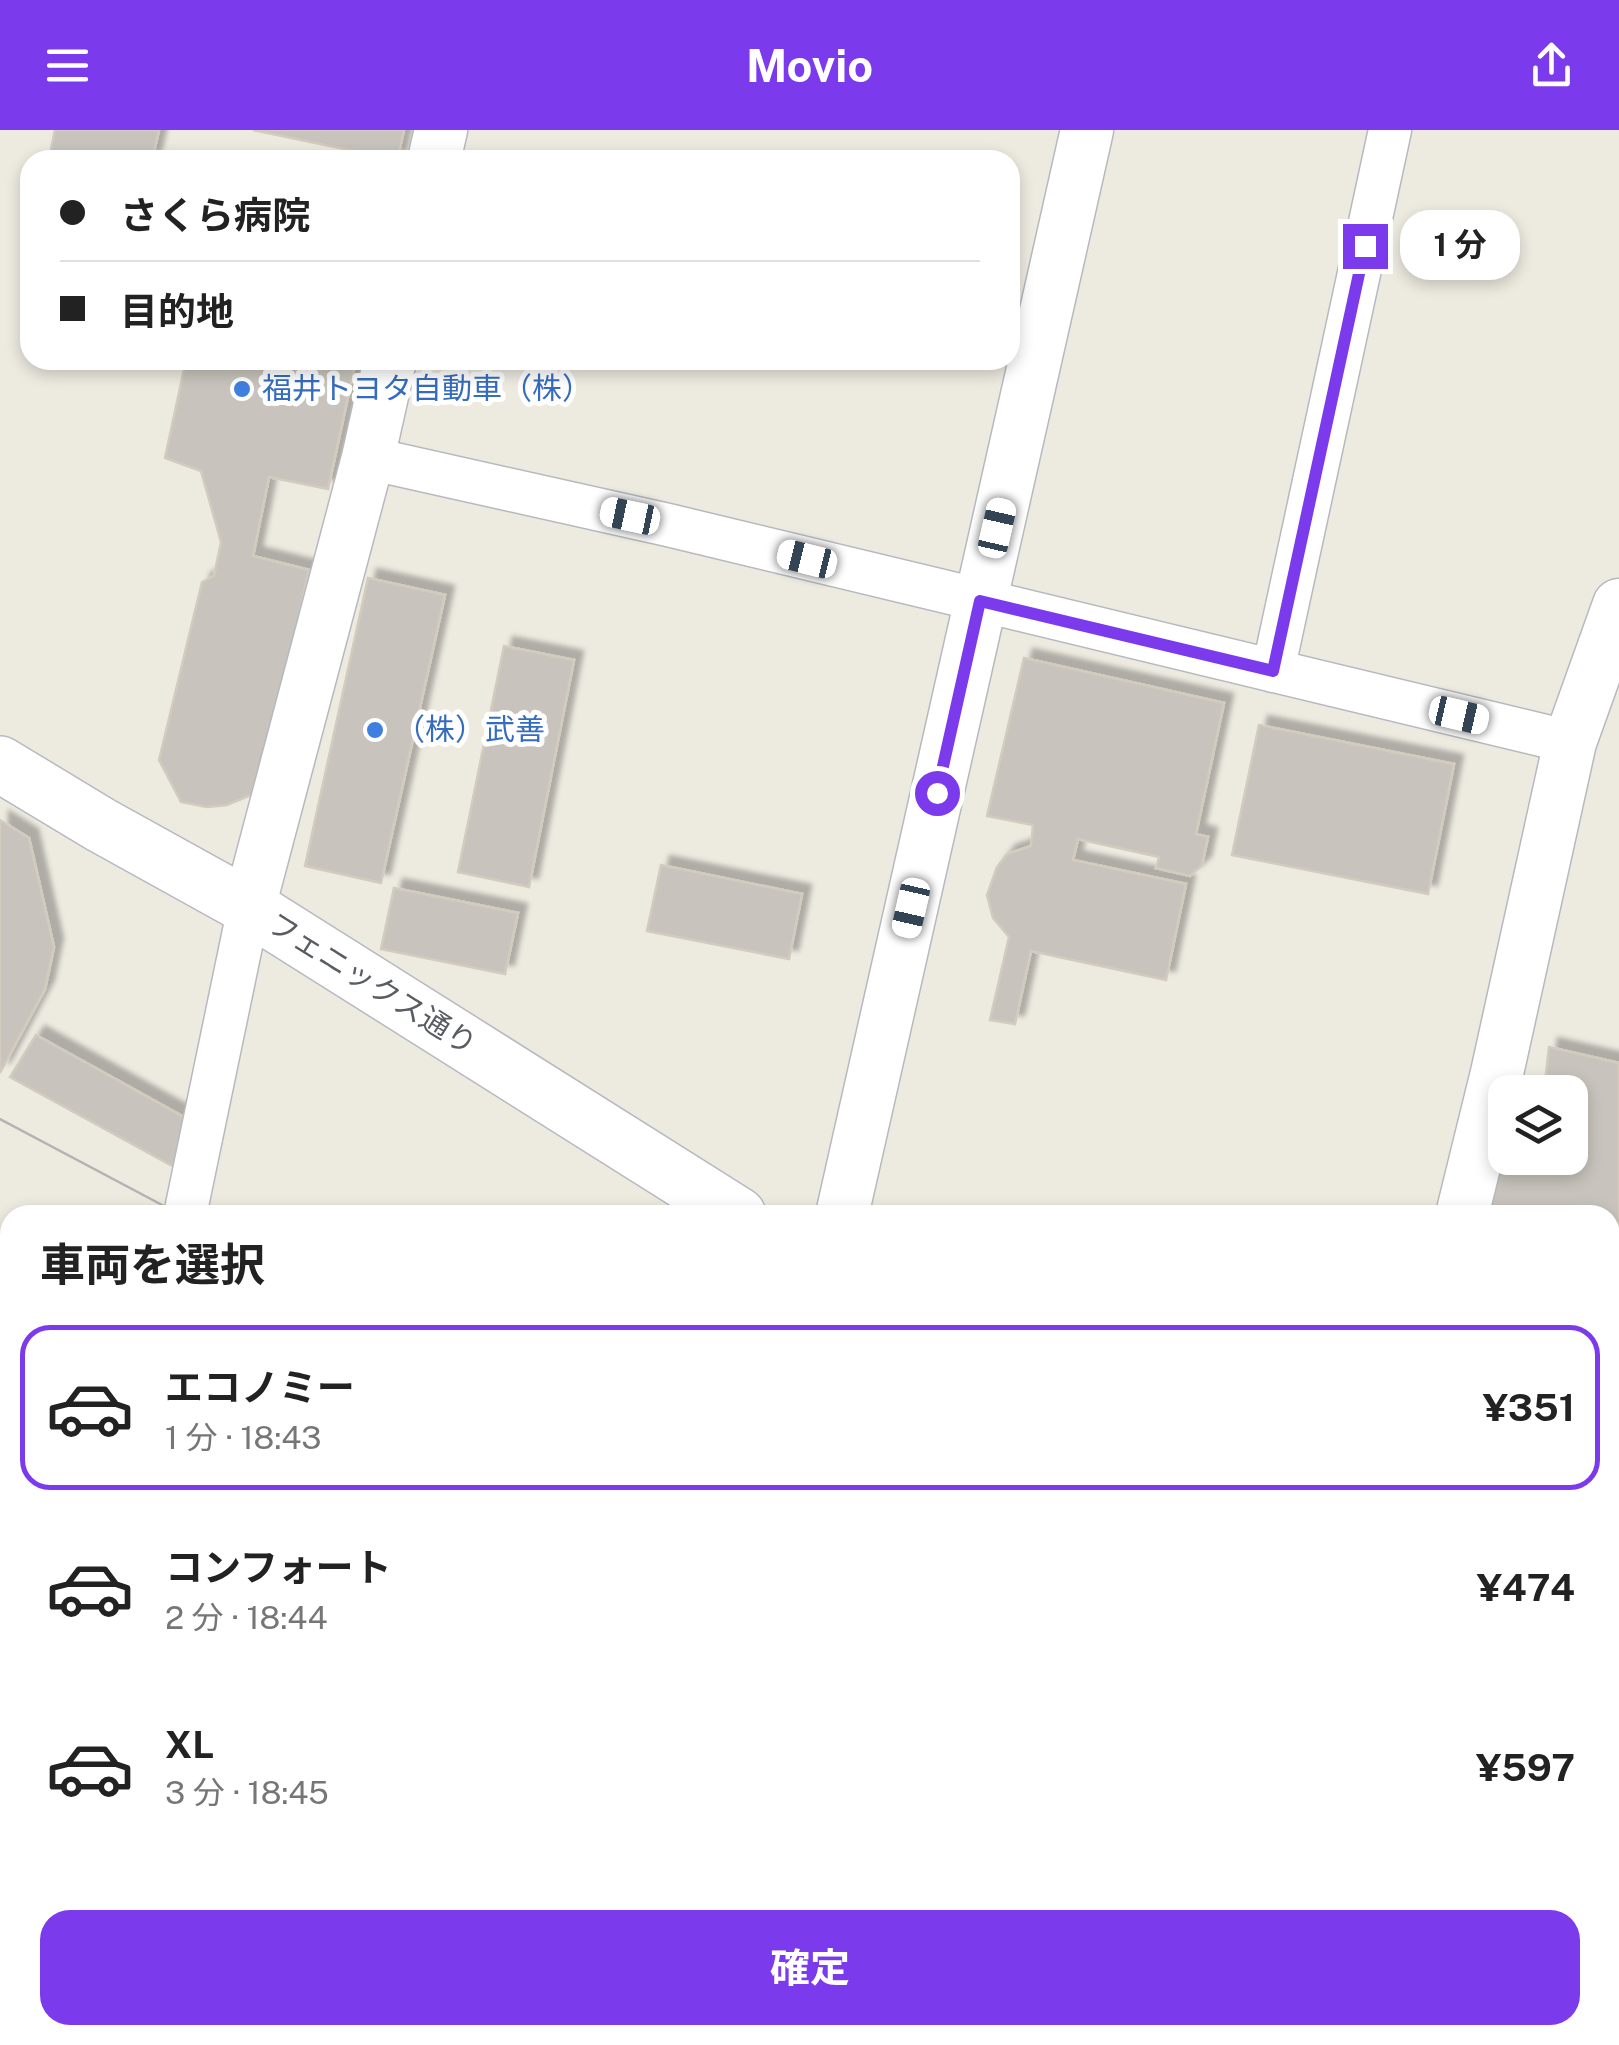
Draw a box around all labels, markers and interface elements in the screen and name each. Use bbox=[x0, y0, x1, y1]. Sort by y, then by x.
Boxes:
icon: menu bbox=[40, 38, 95, 93]
icon: share bbox=[1524, 38, 1579, 93]
text: Movio bbox=[746, 39, 873, 92]
text: さくら病院 bbox=[120, 193, 310, 238]
callout: 1 分 bbox=[1400, 211, 1520, 281]
route end bbox=[1343, 224, 1388, 269]
text: 1 分 bbox=[1434, 226, 1486, 263]
text: 目的地 bbox=[120, 289, 234, 334]
place label: 福井トヨタ自動車（株） bbox=[262, 370, 592, 406]
marker: 福井トヨタ自動車（株） bbox=[231, 378, 253, 400]
car bbox=[598, 495, 662, 537]
car bbox=[976, 495, 1018, 561]
car bbox=[774, 537, 840, 581]
car bbox=[1426, 694, 1492, 736]
place label: （株）武善 bbox=[395, 711, 545, 747]
marker: （株）武善 bbox=[364, 719, 386, 741]
route start bbox=[915, 771, 960, 816]
car bbox=[890, 875, 932, 941]
street label: フェニックス通り bbox=[262, 905, 483, 1062]
map controls bbox=[1488, 1075, 1588, 1175]
button: layers bbox=[1488, 1075, 1588, 1175]
text: 車両を選択 bbox=[40, 1238, 265, 1291]
icon: car bbox=[45, 1363, 135, 1453]
text: エコノミー bbox=[165, 1365, 355, 1410]
text: ¥351 bbox=[1483, 1385, 1575, 1430]
text: 1 分 · 18:43 bbox=[165, 1419, 322, 1456]
icon: car bbox=[45, 1543, 135, 1633]
text: コンフォート bbox=[165, 1545, 392, 1590]
text: ¥474 bbox=[1477, 1565, 1575, 1610]
text: 2 分 · 18:44 bbox=[165, 1599, 328, 1636]
text: XL bbox=[165, 1722, 214, 1767]
icon: car bbox=[45, 1723, 135, 1813]
text: ¥597 bbox=[1476, 1745, 1575, 1790]
text: 3 分 · 18:45 bbox=[165, 1774, 329, 1811]
button: 確定 bbox=[40, 1910, 1580, 2025]

